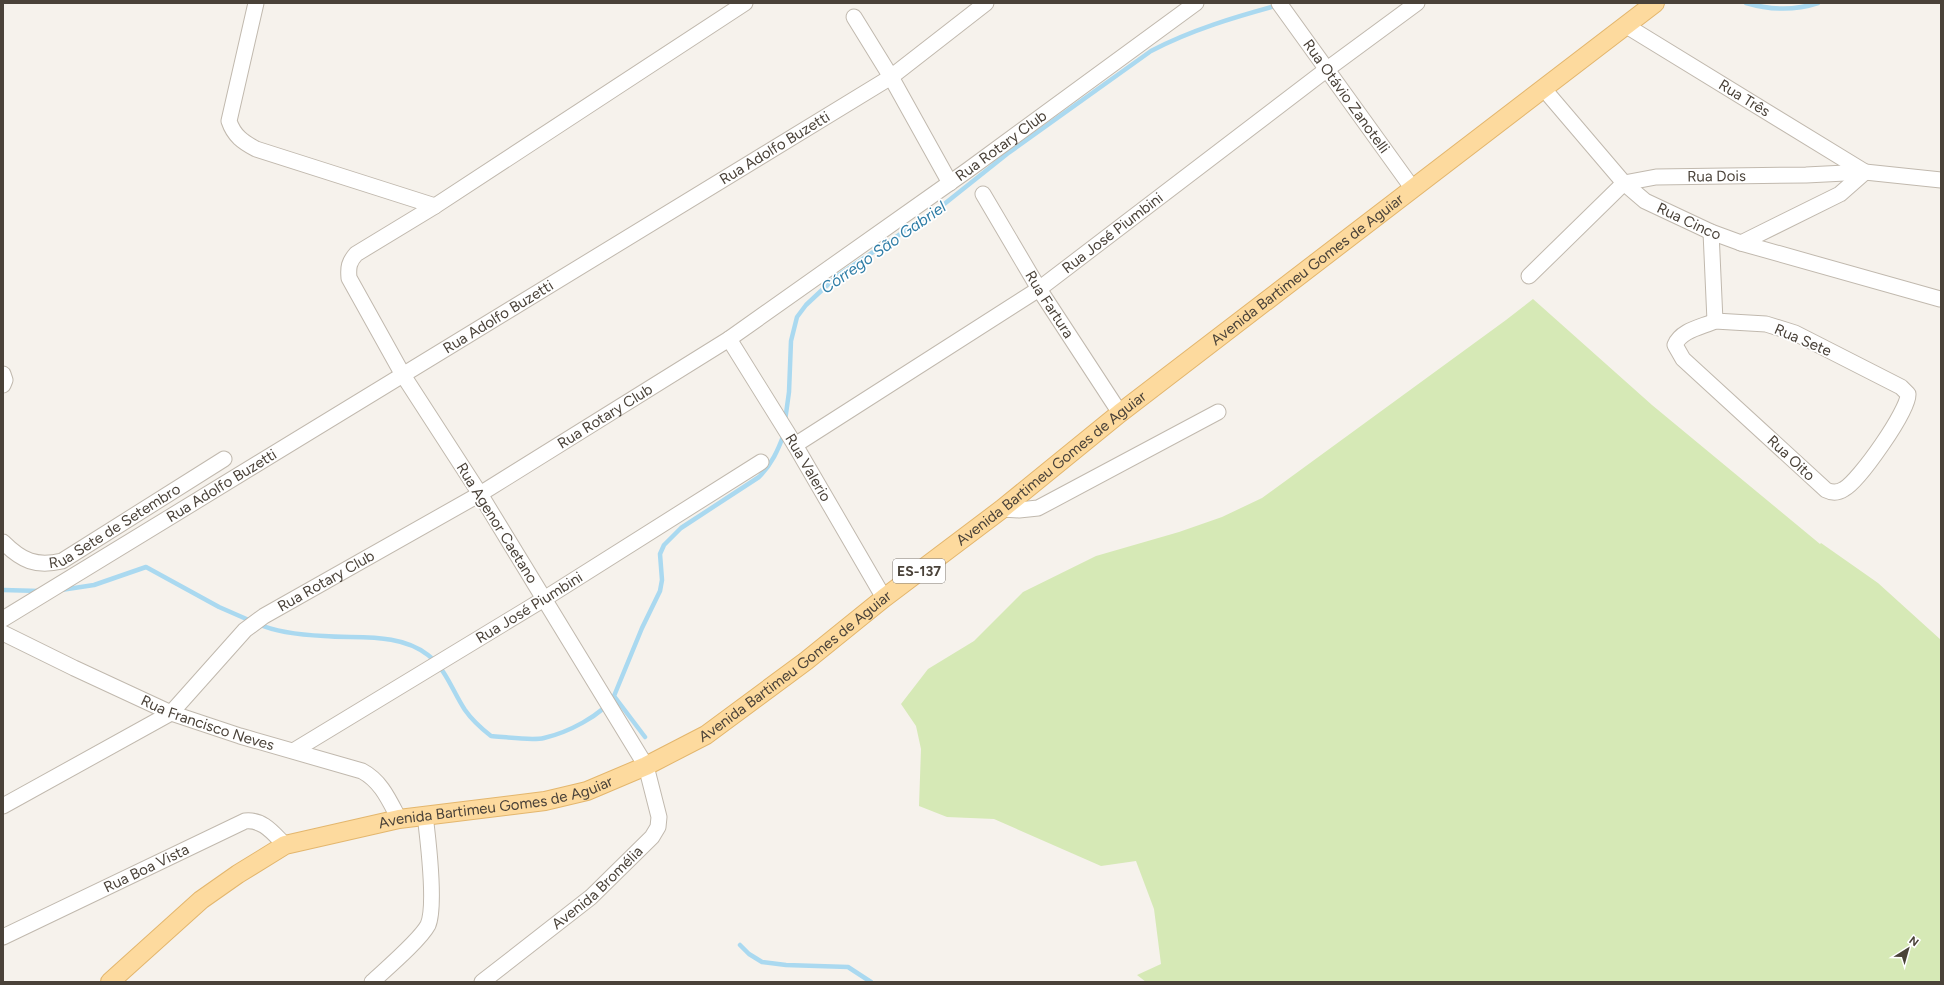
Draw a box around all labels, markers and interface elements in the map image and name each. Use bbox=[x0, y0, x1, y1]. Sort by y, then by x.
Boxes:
street label: Rua Otávio Zanotelli bbox=[1299, 36, 1393, 157]
street label: Rua Três bbox=[1715, 76, 1773, 121]
street label: Rua Rotary Club bbox=[952, 106, 1050, 185]
street label: Rua Adolfo Buzetti bbox=[716, 108, 833, 189]
street label: Rua Dois bbox=[1687, 167, 1746, 186]
street label: Rua José Piumbini bbox=[1059, 189, 1166, 277]
street label: Avenida Bartimeu Gomes de Aguiar bbox=[1207, 190, 1407, 349]
water label: Córrego São Gabriel bbox=[817, 197, 950, 298]
street label: Rua Cinco bbox=[1654, 199, 1724, 244]
street label: Rua Fartura bbox=[1021, 268, 1078, 342]
street label: Rua Adolfo Buzetti bbox=[440, 276, 556, 357]
street label: Rua Sete bbox=[1772, 320, 1834, 360]
street label: Rua Rotary Club bbox=[554, 380, 656, 453]
street label: Avenida Bartimeu Gomes de Aguiar bbox=[952, 387, 1150, 549]
street label: Rua Valerio bbox=[781, 430, 835, 505]
street label: Rua Oito bbox=[1763, 431, 1819, 485]
street label: Rua Adolfo Buzetti bbox=[163, 445, 280, 526]
street label: Rua Agenor Caetano bbox=[453, 459, 542, 587]
street label: Rua Sete de Setembro bbox=[48, 480, 184, 572]
street label: Rua Rotary Club bbox=[274, 546, 378, 616]
road number: ES-137 bbox=[893, 559, 945, 583]
street label: Rua José Piumbini bbox=[472, 568, 586, 647]
street label: Avenida Bartimeu Gomes de Aguiar bbox=[696, 587, 895, 746]
street label: Rua Francisco Neves bbox=[138, 691, 276, 754]
street label: Avenida Bartimeu Gomes de Aguiar bbox=[377, 772, 615, 832]
street label: Rua Boa Vista bbox=[101, 840, 192, 896]
street label: Avenida Bromélia bbox=[548, 842, 646, 933]
north arrow bbox=[1888, 929, 1928, 969]
text: N bbox=[1906, 934, 1921, 949]

